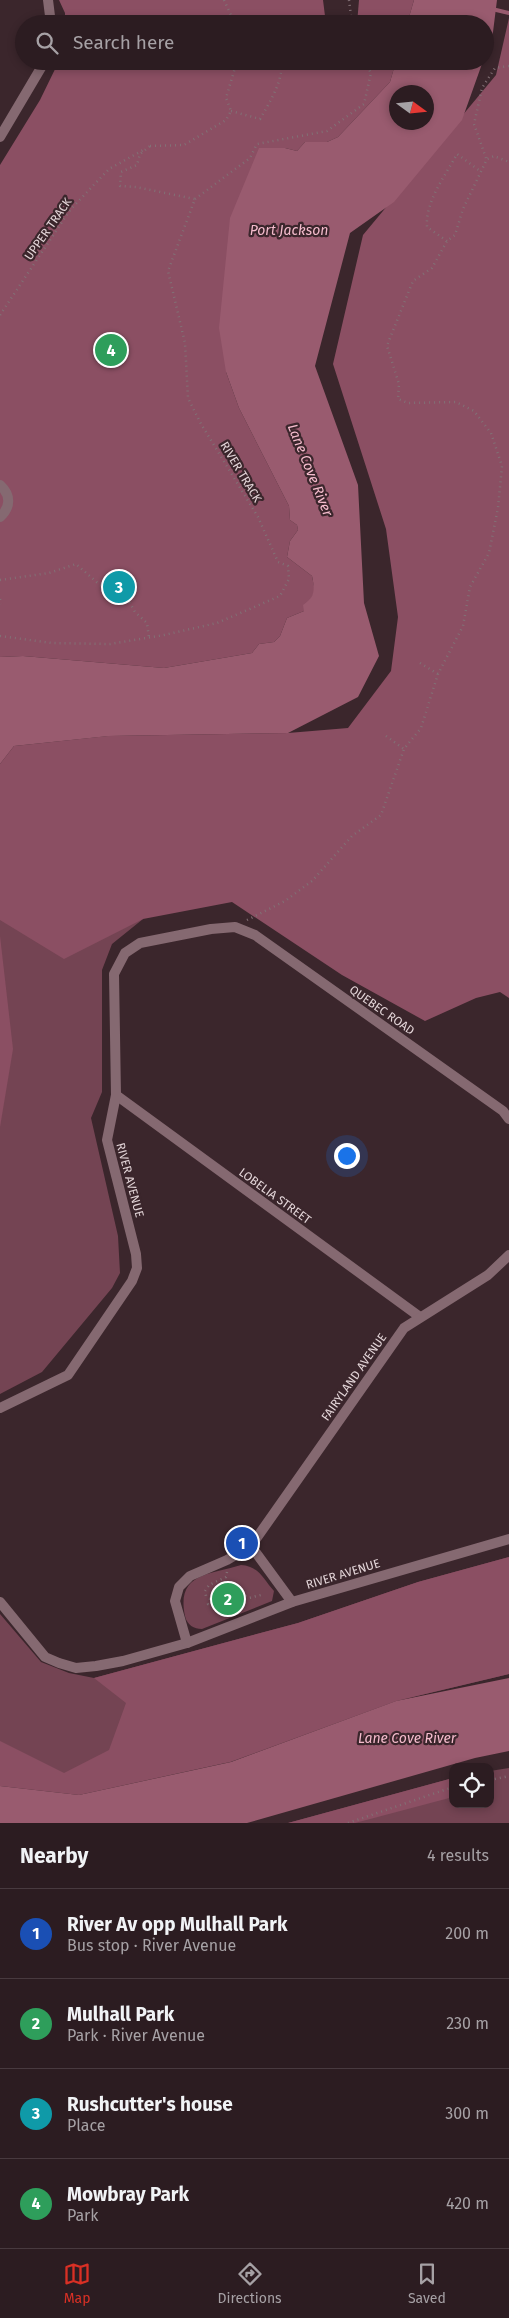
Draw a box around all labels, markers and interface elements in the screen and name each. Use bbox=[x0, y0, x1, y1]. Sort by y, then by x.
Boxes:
search box bbox=[15, 15, 494, 70]
icon: search bbox=[33, 29, 61, 57]
text: Search here bbox=[73, 31, 174, 54]
north arrow bbox=[389, 85, 434, 130]
street label: UPPER TRACK bbox=[21, 194, 75, 263]
water label: Port Jackson bbox=[250, 222, 328, 239]
pin: 4 bbox=[95, 331, 127, 369]
water label: Lane Cove River bbox=[284, 421, 337, 519]
street label: RIVER TRACK bbox=[217, 439, 265, 506]
pin: 3 bbox=[103, 568, 135, 606]
street label: QUEBEC ROAD bbox=[347, 982, 417, 1038]
street label: RIVER AVENUE bbox=[113, 1141, 147, 1219]
your location bbox=[334, 1143, 360, 1169]
street label: LOBELIA STREET bbox=[236, 1165, 314, 1227]
street label: FAIRYLAND AVENUE bbox=[319, 1331, 389, 1423]
pin: 1 bbox=[226, 1524, 258, 1562]
street label: RIVER AVENUE bbox=[304, 1556, 382, 1592]
pin: 2 bbox=[212, 1580, 244, 1618]
water label: Lane Cove River bbox=[358, 1730, 457, 1747]
map controls bbox=[449, 1763, 494, 1808]
button: locate bbox=[449, 1763, 494, 1808]
text: Nearby bbox=[20, 1843, 88, 1869]
text: 4 results bbox=[427, 1846, 489, 1865]
text: River Av opp Mulhall Park bbox=[67, 1913, 287, 1936]
text: 1 bbox=[32, 1924, 40, 1943]
text: 200 m bbox=[445, 1924, 489, 1943]
text: Bus stop · River Avenue bbox=[67, 1936, 236, 1955]
text: Mulhall Park bbox=[67, 2003, 174, 2026]
text: 2 bbox=[32, 2014, 40, 2033]
text: 230 m bbox=[446, 2014, 489, 2033]
text: Park · River Avenue bbox=[67, 2026, 205, 2045]
text: Rushcutter's house bbox=[67, 2093, 233, 2116]
text: 3 bbox=[32, 2104, 40, 2123]
text: 300 m bbox=[445, 2104, 489, 2123]
text: Place bbox=[67, 2116, 106, 2135]
text: Mowbray Park bbox=[67, 2183, 189, 2206]
text: 4 bbox=[31, 2194, 41, 2213]
text: 420 m bbox=[446, 2194, 489, 2213]
text: Park bbox=[67, 2206, 99, 2225]
tab: Map bbox=[63, 2260, 91, 2307]
tab: Directions bbox=[217, 2260, 282, 2307]
tab: Saved bbox=[408, 2260, 446, 2307]

